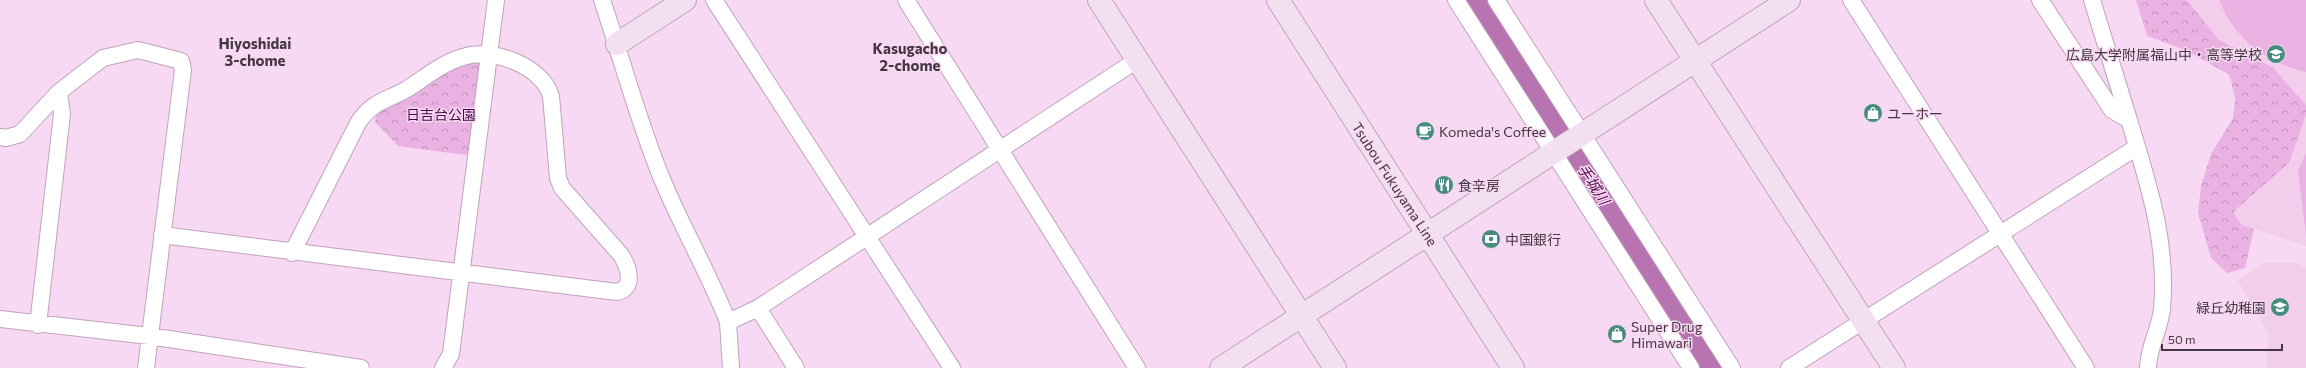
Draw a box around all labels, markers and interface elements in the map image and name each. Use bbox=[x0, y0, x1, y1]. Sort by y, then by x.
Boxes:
district label: Hiyoshidai 3-chome bbox=[219, 34, 291, 69]
district label: Kasugacho 2-chome bbox=[873, 39, 947, 74]
school or university icon: 広島大学附属福山中・高等学校 bbox=[2265, 43, 2287, 65]
place label: 広島大学附属福山中・高等学校 bbox=[2066, 46, 2262, 63]
shop icon: ユーホー bbox=[1862, 102, 1884, 124]
place label: ユーホー bbox=[1887, 105, 1943, 122]
park label: 日吉台公園 bbox=[406, 106, 476, 123]
street label: Tsubou Fukuyama Line bbox=[1349, 119, 1441, 249]
cafe icon: Komeda's Coffee bbox=[1414, 120, 1436, 142]
place label: Komeda's Coffee bbox=[1439, 123, 1546, 140]
water label: 手城川 bbox=[1574, 160, 1615, 209]
restaurant icon: 食辛房 bbox=[1433, 174, 1455, 196]
place label: 食辛房 bbox=[1458, 177, 1500, 194]
bank icon: 中国銀行 bbox=[1480, 228, 1502, 250]
place label: 中国銀行 bbox=[1505, 231, 1561, 248]
school or university icon: 緑丘幼稚園 bbox=[2269, 296, 2291, 318]
place label: 緑丘幼稚園 bbox=[2196, 299, 2266, 316]
place label: Super Drug Himawari bbox=[1631, 318, 1703, 351]
shop icon: Super Drug Himawari bbox=[1606, 323, 1628, 345]
scale bar bbox=[2162, 326, 2282, 352]
text: 50 m bbox=[2168, 332, 2196, 346]

